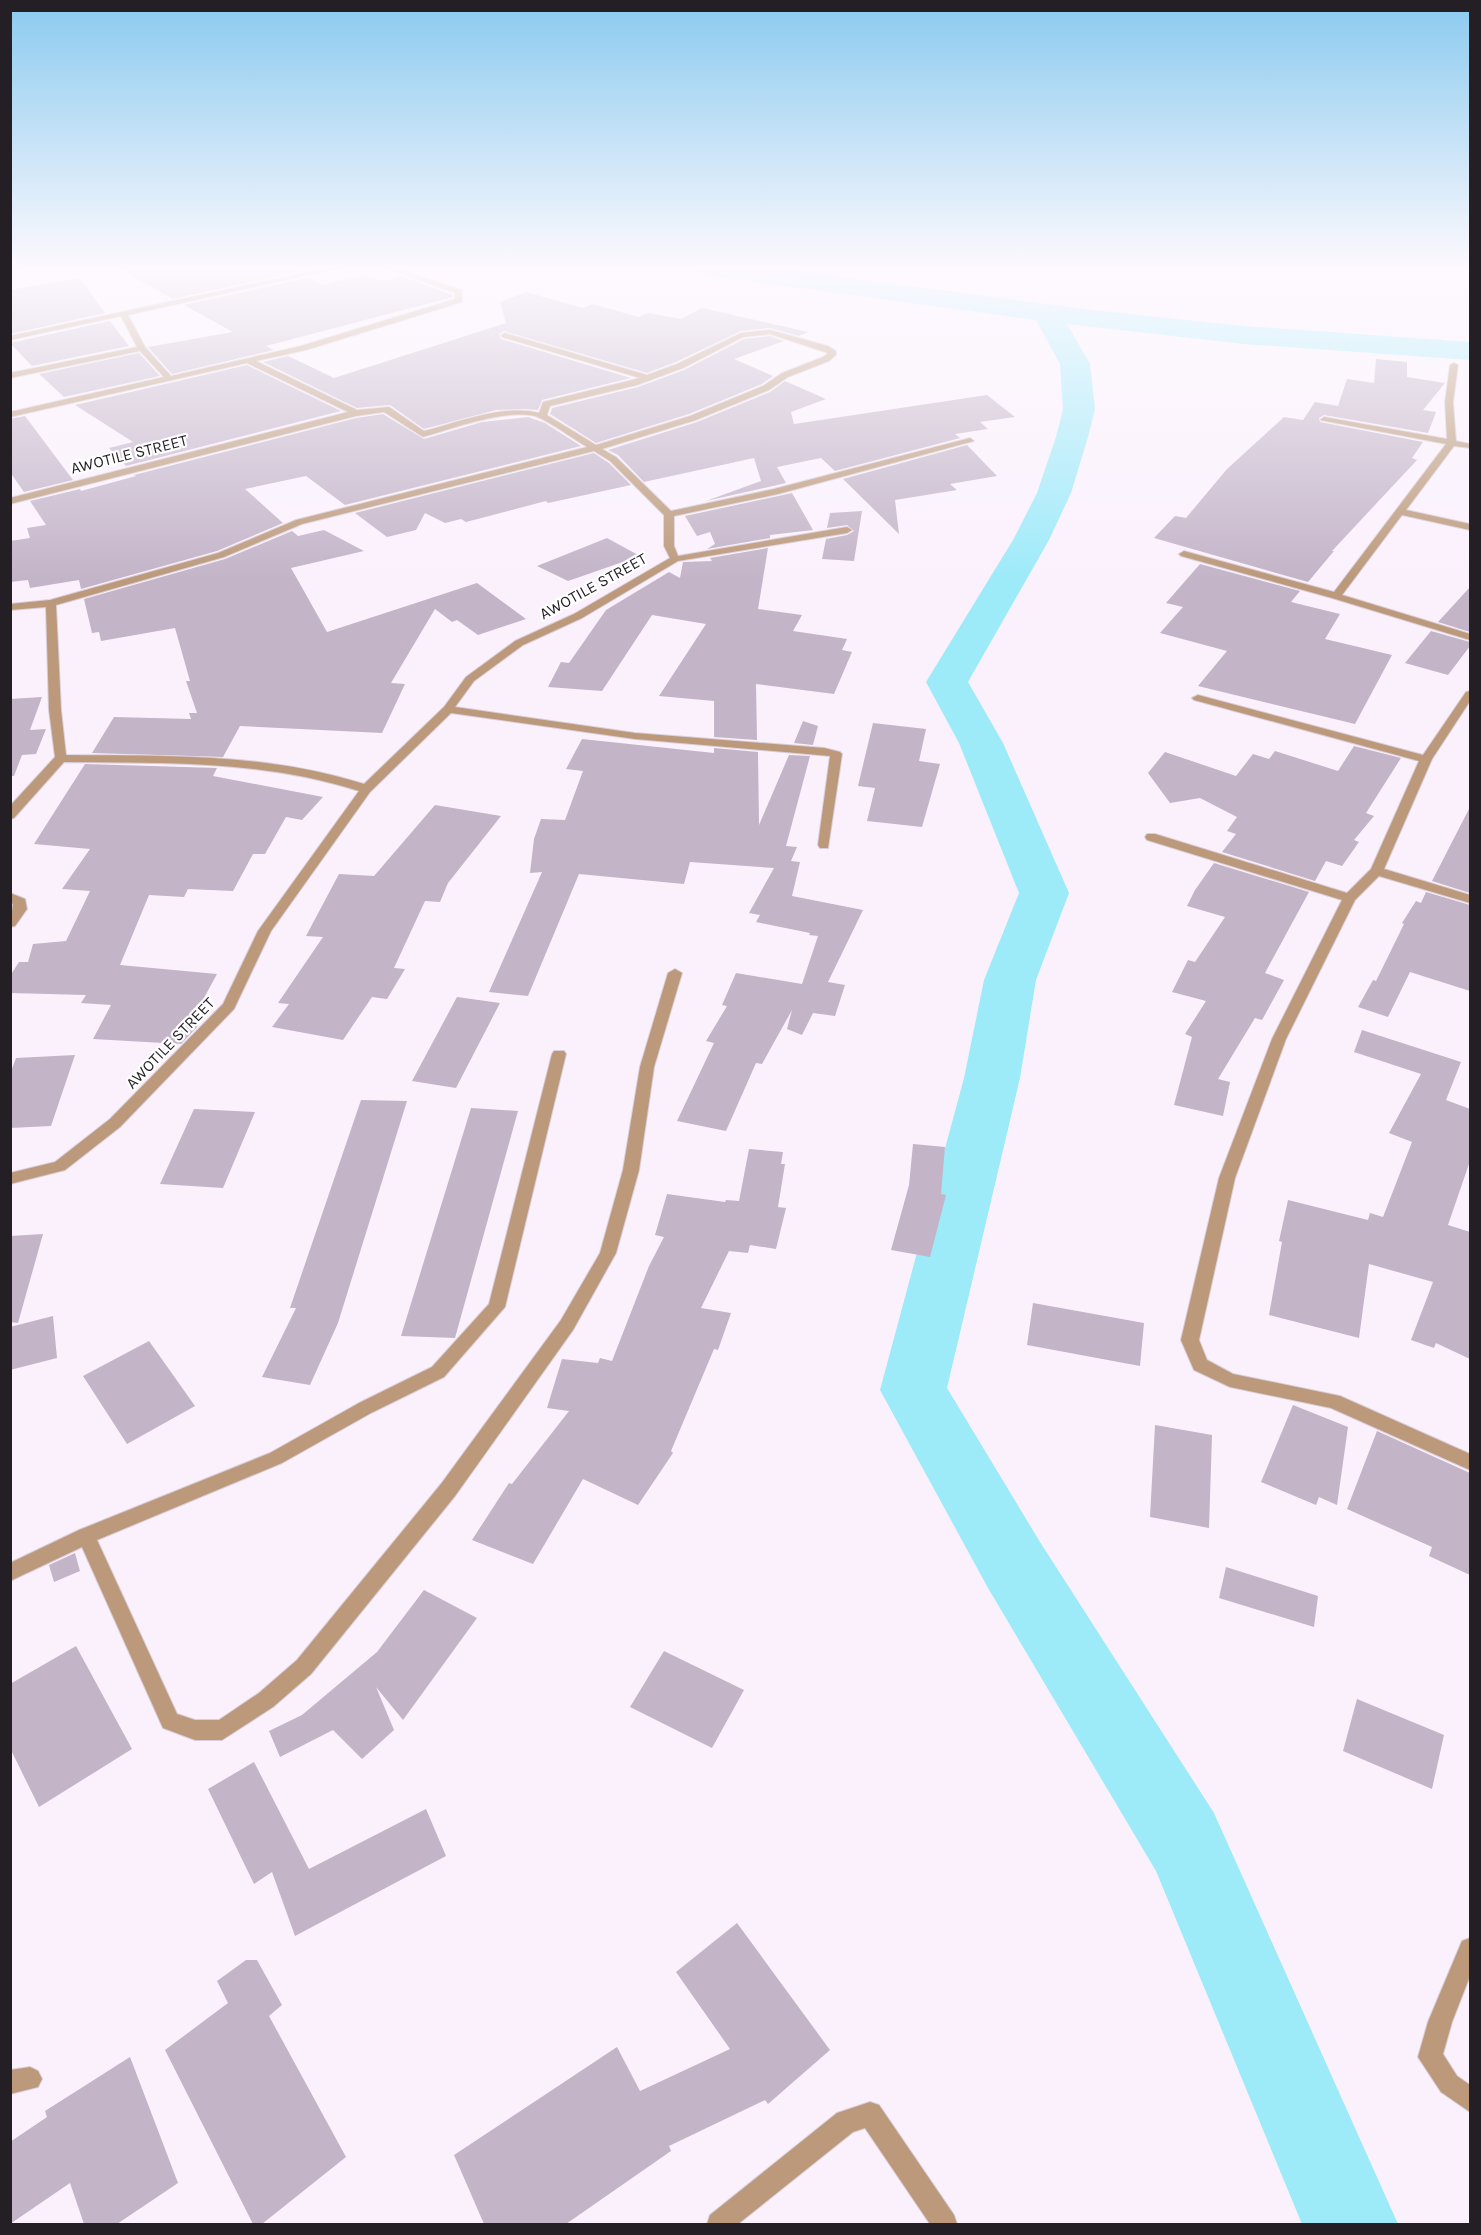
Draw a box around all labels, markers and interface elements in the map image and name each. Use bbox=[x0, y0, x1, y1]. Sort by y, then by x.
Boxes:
street label: AWOTILE STREET bbox=[69, 430, 189, 478]
street label: AWOTILE STREET bbox=[536, 549, 650, 623]
street label: AWOTILE STREET bbox=[122, 993, 218, 1093]

